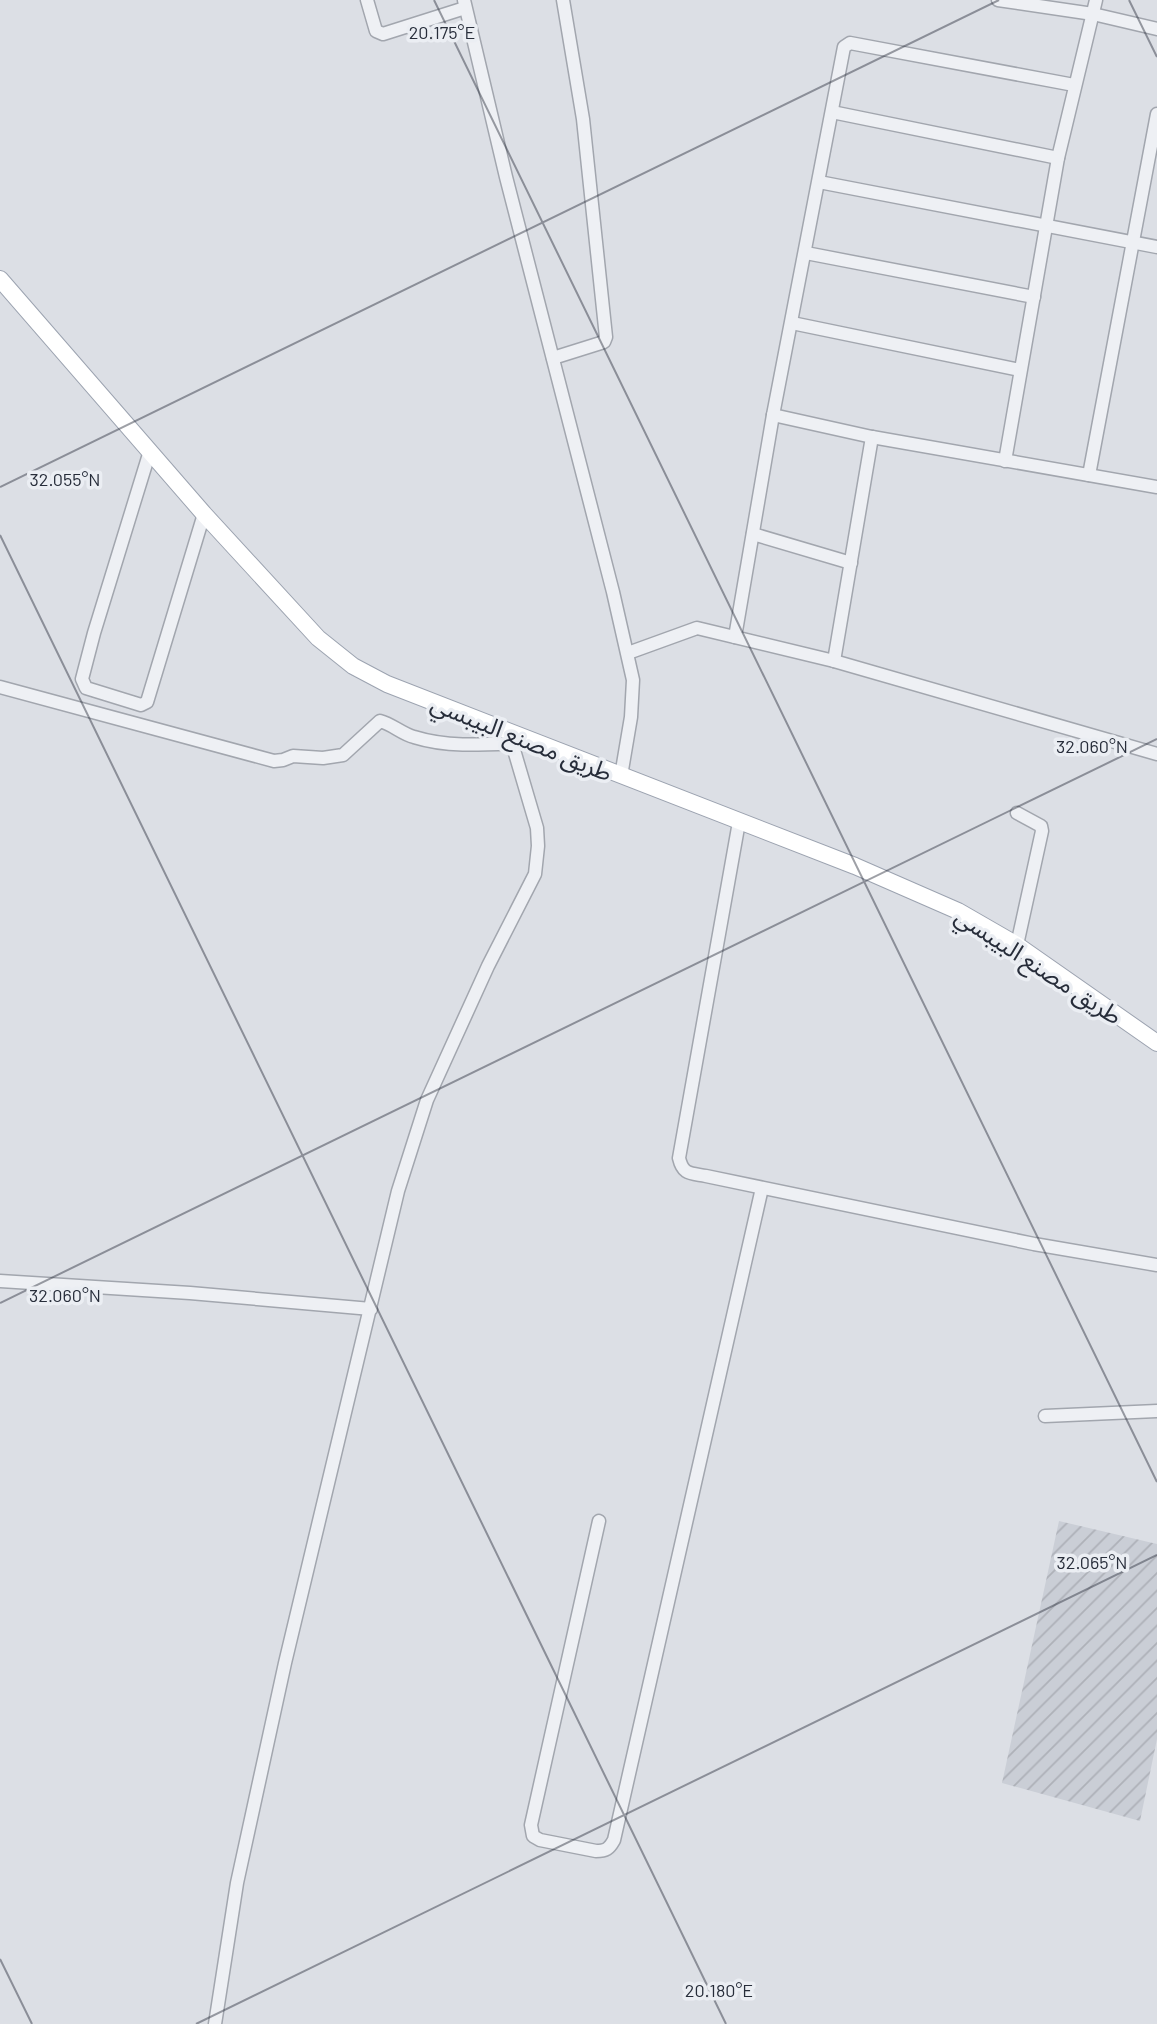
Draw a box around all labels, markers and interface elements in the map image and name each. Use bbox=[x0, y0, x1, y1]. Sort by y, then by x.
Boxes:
text: 20.175°E bbox=[409, 21, 475, 43]
text: 32.055°N bbox=[29, 468, 101, 490]
street label: طريق مصنع البيبسي bbox=[425, 687, 617, 792]
text: 32.060°N bbox=[1056, 735, 1128, 757]
street label: طريق مصنع البيبسي bbox=[947, 900, 1128, 1034]
text: 32.060°N bbox=[29, 1284, 101, 1306]
text: 32.065°N bbox=[1056, 1551, 1128, 1573]
text: 20.180°E bbox=[685, 1979, 753, 2001]

